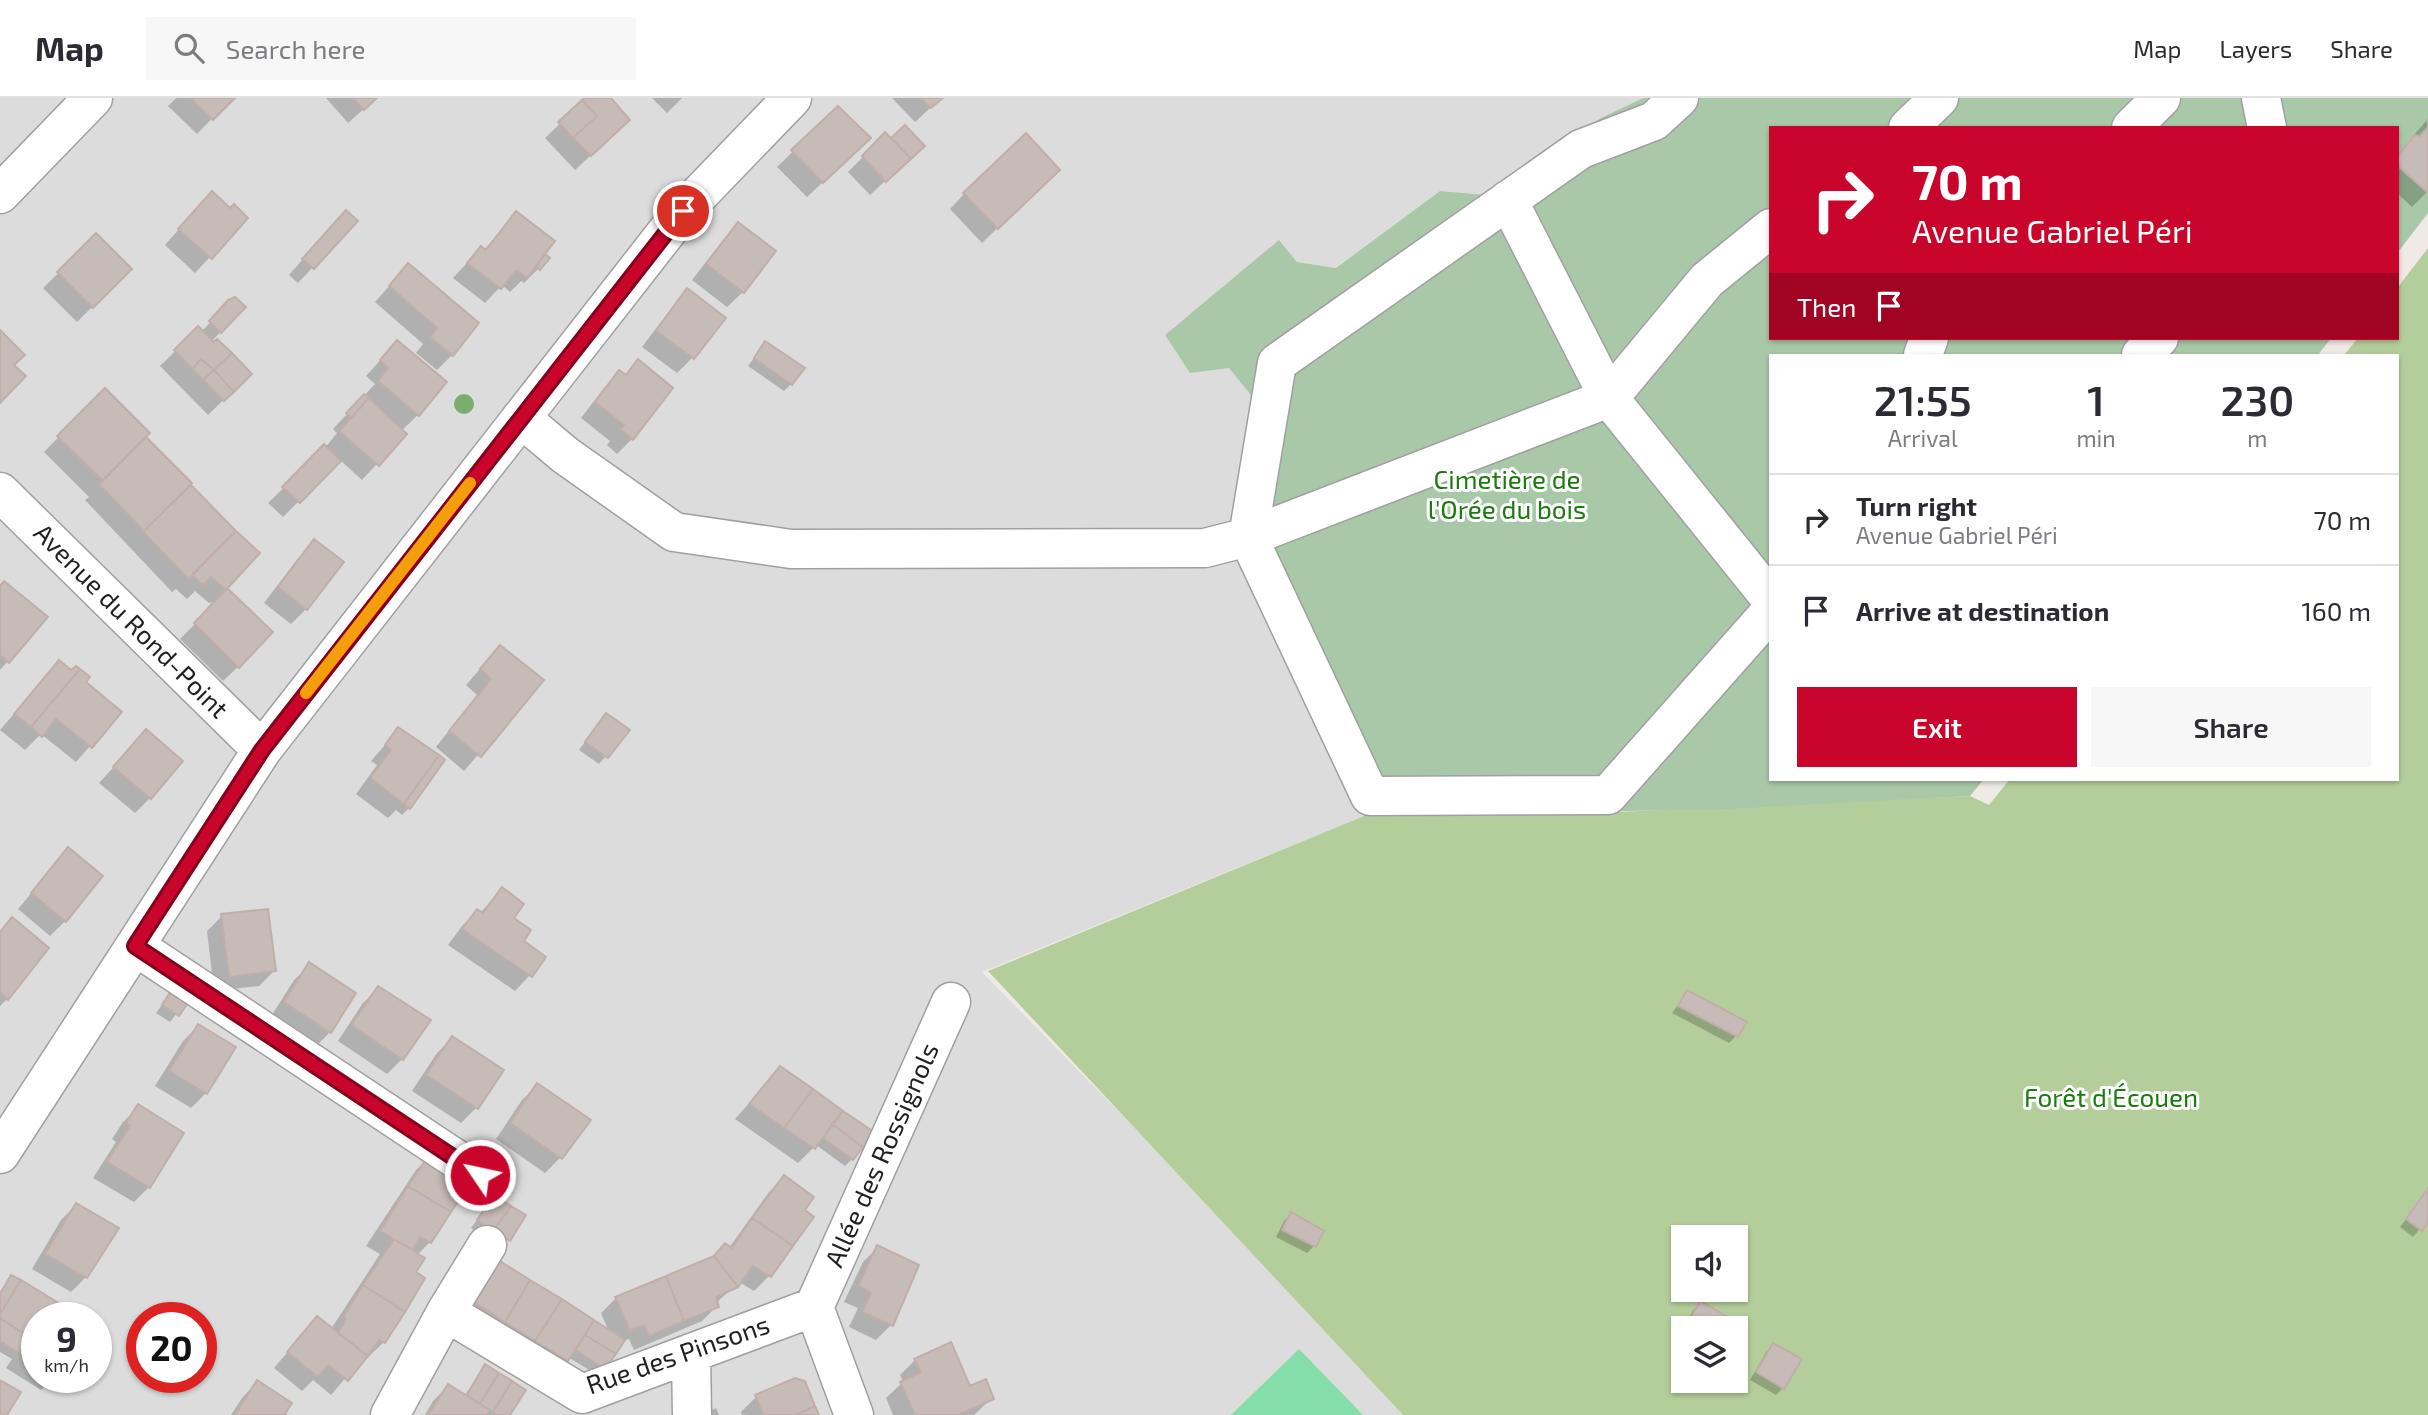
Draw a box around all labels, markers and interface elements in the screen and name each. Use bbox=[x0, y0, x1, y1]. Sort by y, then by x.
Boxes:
search box bbox=[146, 17, 636, 80]
text: Map bbox=[35, 28, 104, 68]
icon: search bbox=[170, 29, 208, 67]
text: Search here bbox=[226, 33, 365, 64]
text: Map bbox=[2133, 34, 2181, 63]
text: Layers bbox=[2219, 34, 2292, 63]
text: Share bbox=[2330, 34, 2393, 63]
text: 70 m bbox=[1912, 151, 2023, 210]
icon: right bbox=[1797, 154, 1888, 245]
pin bbox=[653, 181, 713, 241]
icon: arrive bbox=[664, 192, 702, 230]
text: Avenue Gabriel Péri bbox=[1912, 211, 2193, 249]
icon: arrive bbox=[1870, 287, 1908, 325]
text: Then bbox=[1797, 291, 1856, 322]
text: 21:55 bbox=[1874, 374, 1972, 424]
text: 1 bbox=[2087, 374, 2105, 424]
text: 230 bbox=[2220, 374, 2294, 424]
text: Arrival bbox=[1888, 424, 1958, 452]
text: min bbox=[2076, 424, 2116, 452]
text: m bbox=[2247, 424, 2267, 452]
park label: Cimetière de l'Orée du bois bbox=[1428, 463, 1586, 524]
text: Turn right bbox=[1856, 490, 1977, 521]
icon: right bbox=[1797, 501, 1835, 539]
text: 70 m bbox=[2313, 504, 2371, 535]
street label: Avenue du Rond-Point bbox=[28, 516, 236, 724]
text: Avenue Gabriel Péri bbox=[1856, 521, 2058, 549]
icon: arrive bbox=[1797, 592, 1835, 630]
text: Arrive at destination bbox=[1856, 595, 2109, 626]
text: 160 m bbox=[2302, 595, 2371, 626]
button: Exit bbox=[1797, 687, 2077, 767]
button: Share bbox=[2091, 687, 2371, 767]
street label: Allée des Rossignols bbox=[817, 1038, 944, 1271]
park label: Forêt d'Écouen bbox=[2024, 1081, 2198, 1112]
position arrow bbox=[443, 1138, 517, 1212]
map controls bbox=[1671, 1225, 1748, 1393]
button: sound bbox=[1671, 1225, 1748, 1302]
speed limit sign: 20 bbox=[126, 1302, 217, 1393]
street label: Rue des Pinsons bbox=[582, 1308, 773, 1399]
button: layers bbox=[1671, 1316, 1748, 1393]
text: 9 bbox=[56, 1317, 77, 1359]
text: km/h bbox=[44, 1354, 89, 1376]

